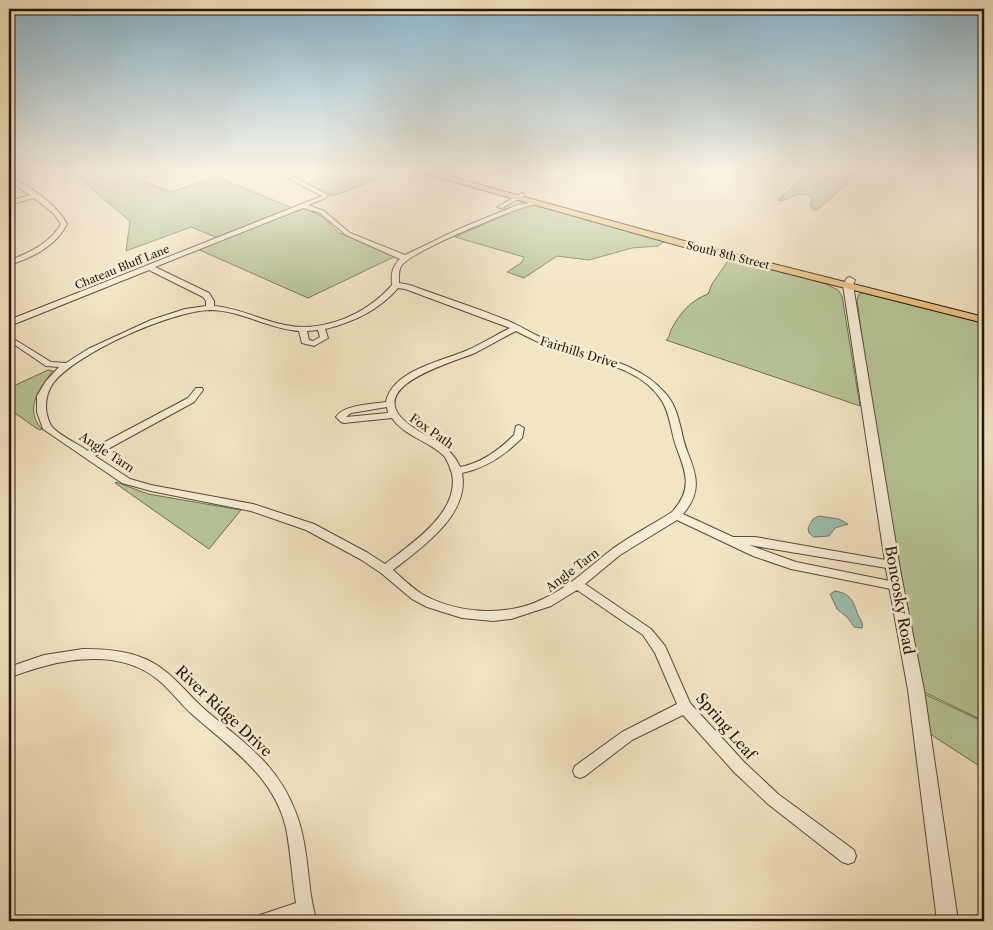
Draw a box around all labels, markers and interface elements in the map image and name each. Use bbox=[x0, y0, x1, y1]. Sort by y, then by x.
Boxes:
street label: South 8th Street bbox=[685, 238, 771, 272]
street label: Chateau Bluff Lane bbox=[73, 242, 171, 292]
street label: Fairhills Drive bbox=[538, 333, 620, 371]
street label: Fox Path bbox=[407, 410, 457, 452]
street label: Angle Tarn bbox=[76, 428, 138, 476]
street label: Boncosky Road bbox=[881, 544, 919, 656]
street label: Angle Tarn bbox=[542, 545, 602, 595]
street label: River Ridge Drive bbox=[172, 661, 276, 761]
street label: Spring Leaf bbox=[692, 689, 761, 764]

